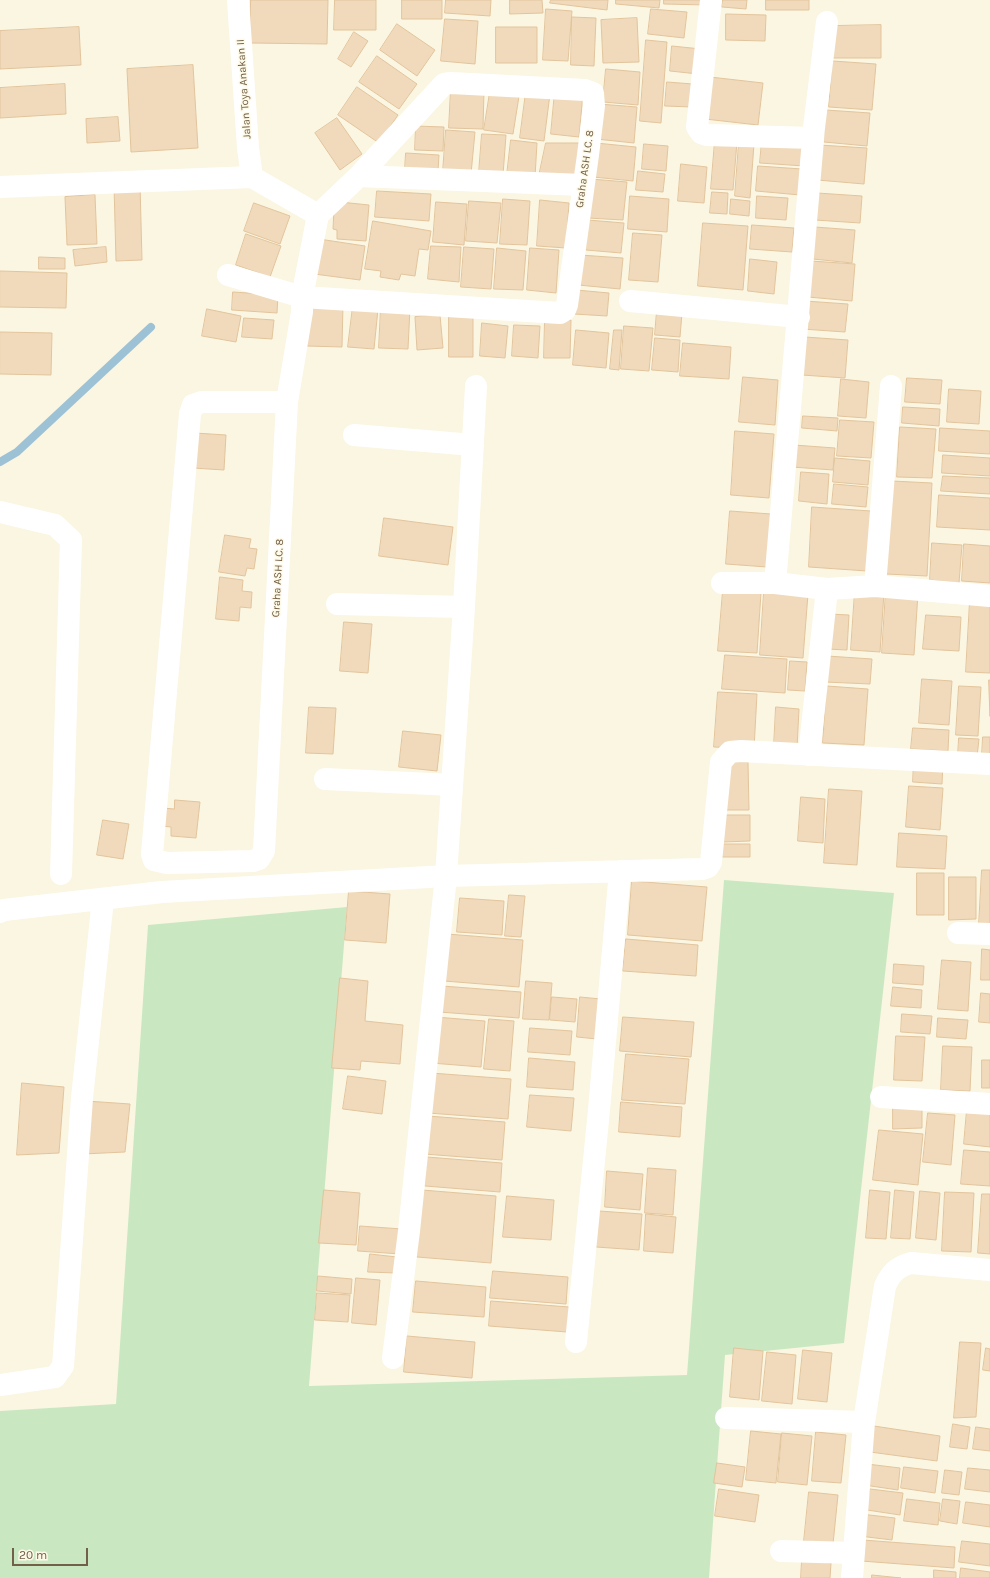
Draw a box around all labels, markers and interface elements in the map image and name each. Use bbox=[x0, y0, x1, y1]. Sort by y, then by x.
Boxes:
street label: Jalan Toya Anakan II bbox=[234, 39, 254, 139]
street label: Graha ASH LC. 8 bbox=[573, 129, 597, 209]
street label: Graha ASH LC. 8 bbox=[269, 538, 287, 618]
scale bar bbox=[14, 1540, 90, 1566]
text: 20 m bbox=[19, 1548, 47, 1562]

